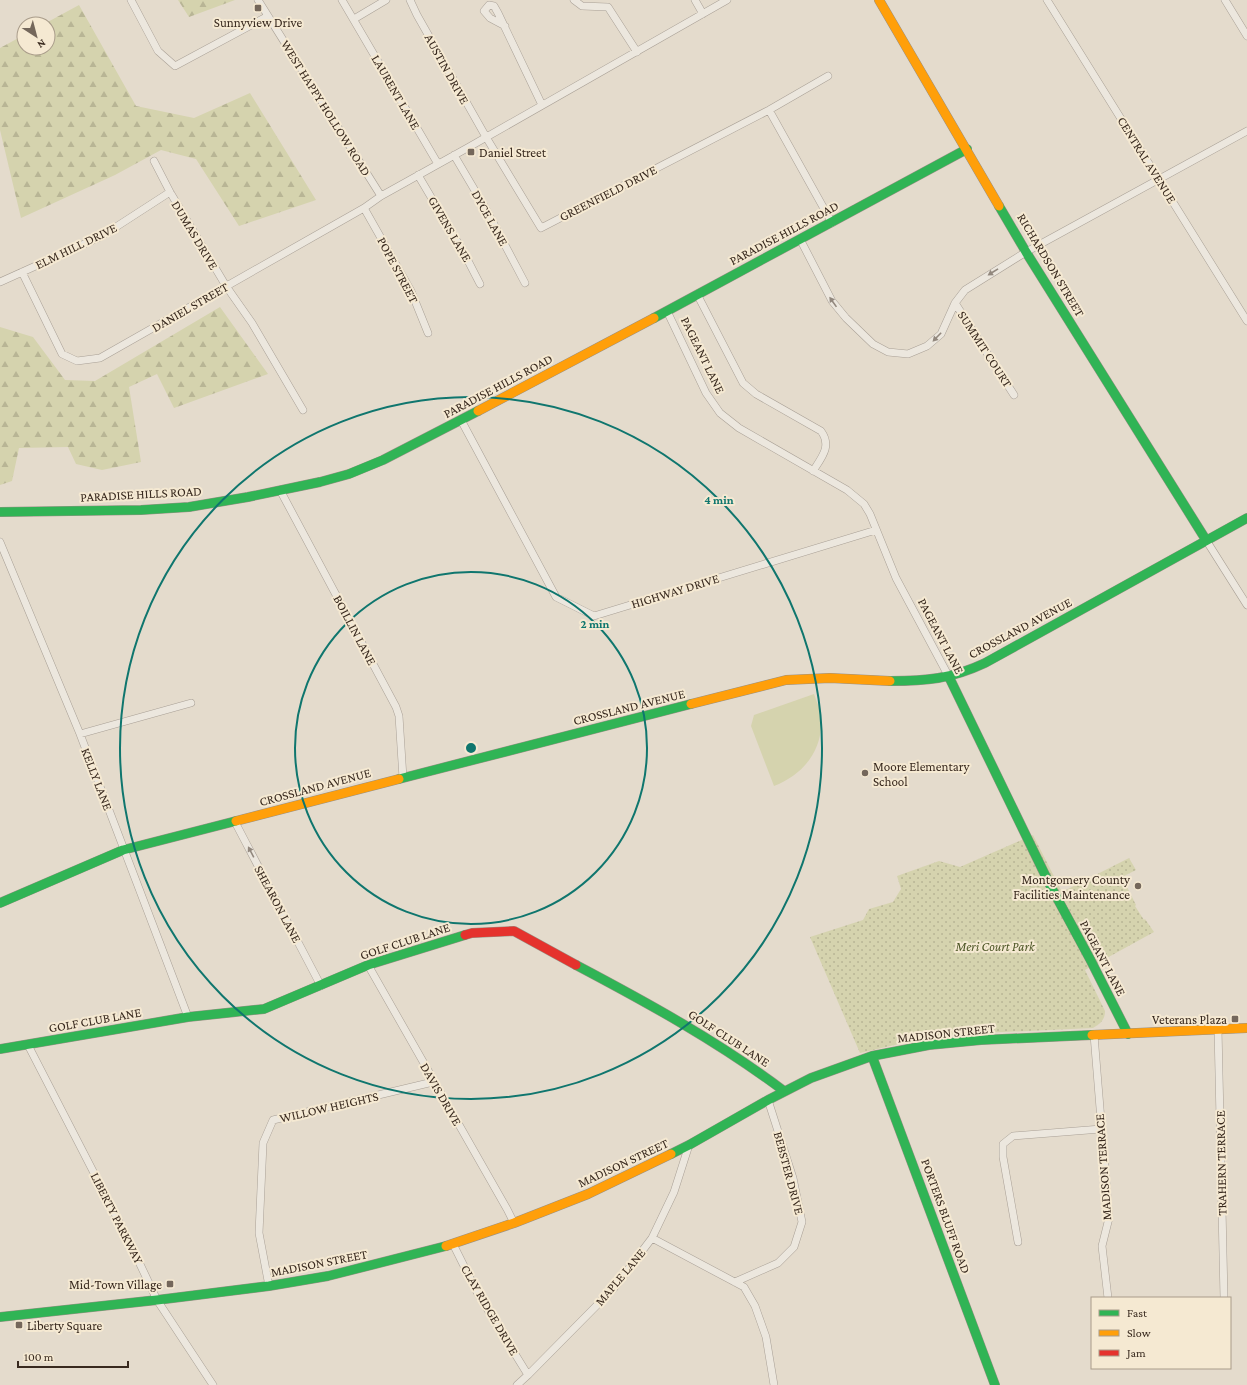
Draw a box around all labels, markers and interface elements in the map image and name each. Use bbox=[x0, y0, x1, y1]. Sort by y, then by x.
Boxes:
marker: Sunnyview Drive bbox=[253, 3, 263, 13]
place label: Sunnyview Drive bbox=[214, 15, 302, 30]
north arrow bbox=[16, 16, 56, 56]
street label: AUSTIN DRIVE bbox=[422, 31, 472, 107]
text: N bbox=[35, 37, 48, 51]
street label: WEST HAPPY HOLLOW ROAD bbox=[278, 37, 374, 179]
street label: LAURENT LANE bbox=[369, 52, 423, 132]
street label: CENTRAL AVENUE bbox=[1114, 114, 1180, 206]
place label: Daniel Street bbox=[479, 145, 547, 160]
marker: Daniel Street bbox=[466, 147, 476, 157]
street label: GREENFIELD DRIVE bbox=[557, 162, 659, 224]
street label: DYCE LANE bbox=[469, 188, 511, 248]
street label: GIVENS LANE bbox=[425, 194, 475, 264]
street label: DUMAS DRIVE bbox=[168, 198, 222, 272]
street label: PARADISE HILLS ROAD bbox=[727, 198, 841, 268]
street label: RICHARDSON STREET bbox=[1014, 211, 1088, 319]
street label: ELM HILL DRIVE bbox=[33, 220, 119, 272]
street label: POPE STREET bbox=[374, 234, 422, 306]
one-way arrow bbox=[987, 269, 999, 276]
street label: DANIEL STREET bbox=[149, 279, 231, 335]
one-way arrow bbox=[829, 297, 837, 307]
street label: SUMMIT COURT bbox=[955, 308, 1015, 390]
street label: PAGEANT LANE bbox=[678, 314, 728, 396]
one-way arrow bbox=[932, 332, 942, 342]
street label: PARADISE HILLS ROAD bbox=[441, 351, 555, 421]
street label: PARADISE HILLS ROAD bbox=[80, 483, 202, 505]
text: 4 min bbox=[704, 493, 734, 507]
street label: HIGHWAY DRIVE bbox=[629, 571, 721, 611]
street label: BOILLIN LANE bbox=[330, 592, 380, 668]
street label: CROSSLAND AVENUE bbox=[966, 594, 1074, 662]
street label: PAGEANT LANE bbox=[915, 596, 967, 676]
text: 2 min bbox=[581, 617, 610, 631]
street label: CROSSLAND AVENUE bbox=[571, 686, 687, 728]
centre of rings bbox=[464, 741, 478, 755]
street label: KELLY LANE bbox=[78, 746, 116, 812]
place label: Moore Elementary School bbox=[873, 759, 970, 789]
street label: CROSSLAND AVENUE bbox=[258, 765, 372, 809]
marker: Moore Elementary School bbox=[860, 768, 870, 778]
one-way arrow bbox=[247, 847, 254, 858]
street label: SHEARON LANE bbox=[251, 863, 305, 945]
place label: Montgomery County Facilities Maintenance bbox=[1013, 872, 1131, 902]
marker: Montgomery County Facilities Maintenance bbox=[1133, 881, 1143, 891]
street label: PAGEANT LANE bbox=[1077, 918, 1129, 998]
street label: GOLF CLUB LANE bbox=[358, 919, 452, 963]
park label: Meri Court Park bbox=[954, 939, 1036, 954]
street label: GOLF CLUB LANE bbox=[47, 1004, 143, 1036]
street label: GOLF CLUB LANE bbox=[686, 1006, 772, 1070]
place label: Veterans Plaza bbox=[1152, 1012, 1227, 1027]
marker: Veterans Plaza bbox=[1230, 1014, 1240, 1024]
street label: MADISON STREET bbox=[896, 1020, 996, 1046]
street label: DAVIS DRIVE bbox=[417, 1060, 465, 1128]
street label: WILLOW HEIGHTS bbox=[278, 1088, 380, 1126]
street label: TRAHERN TERRACE bbox=[1213, 1110, 1229, 1216]
street label: MADISON TERRACE bbox=[1092, 1113, 1114, 1221]
street label: BEBSTER DRIVE bbox=[771, 1130, 807, 1216]
street label: MADISON STREET bbox=[575, 1135, 671, 1191]
street label: PORTERS BLUFF ROAD bbox=[918, 1157, 974, 1275]
street label: LIBERTY PARKWAY bbox=[87, 1170, 147, 1266]
street label: MAPLE LANE bbox=[592, 1245, 648, 1309]
street label: MADISON STREET bbox=[269, 1246, 369, 1280]
street label: CLAY RIDGE DRIVE bbox=[458, 1262, 522, 1358]
place label: Mid-Town Village bbox=[69, 1277, 162, 1292]
marker: Mid-Town Village bbox=[165, 1279, 175, 1289]
legend bbox=[1091, 1297, 1231, 1369]
text: Fast bbox=[1127, 1306, 1148, 1320]
place label: Liberty Square bbox=[27, 1318, 103, 1333]
marker: Liberty Square bbox=[14, 1320, 24, 1330]
text: Slow bbox=[1127, 1326, 1151, 1340]
scale bar bbox=[18, 1343, 128, 1369]
text: Jam bbox=[1126, 1346, 1146, 1360]
text: 100 m bbox=[24, 1350, 54, 1364]

